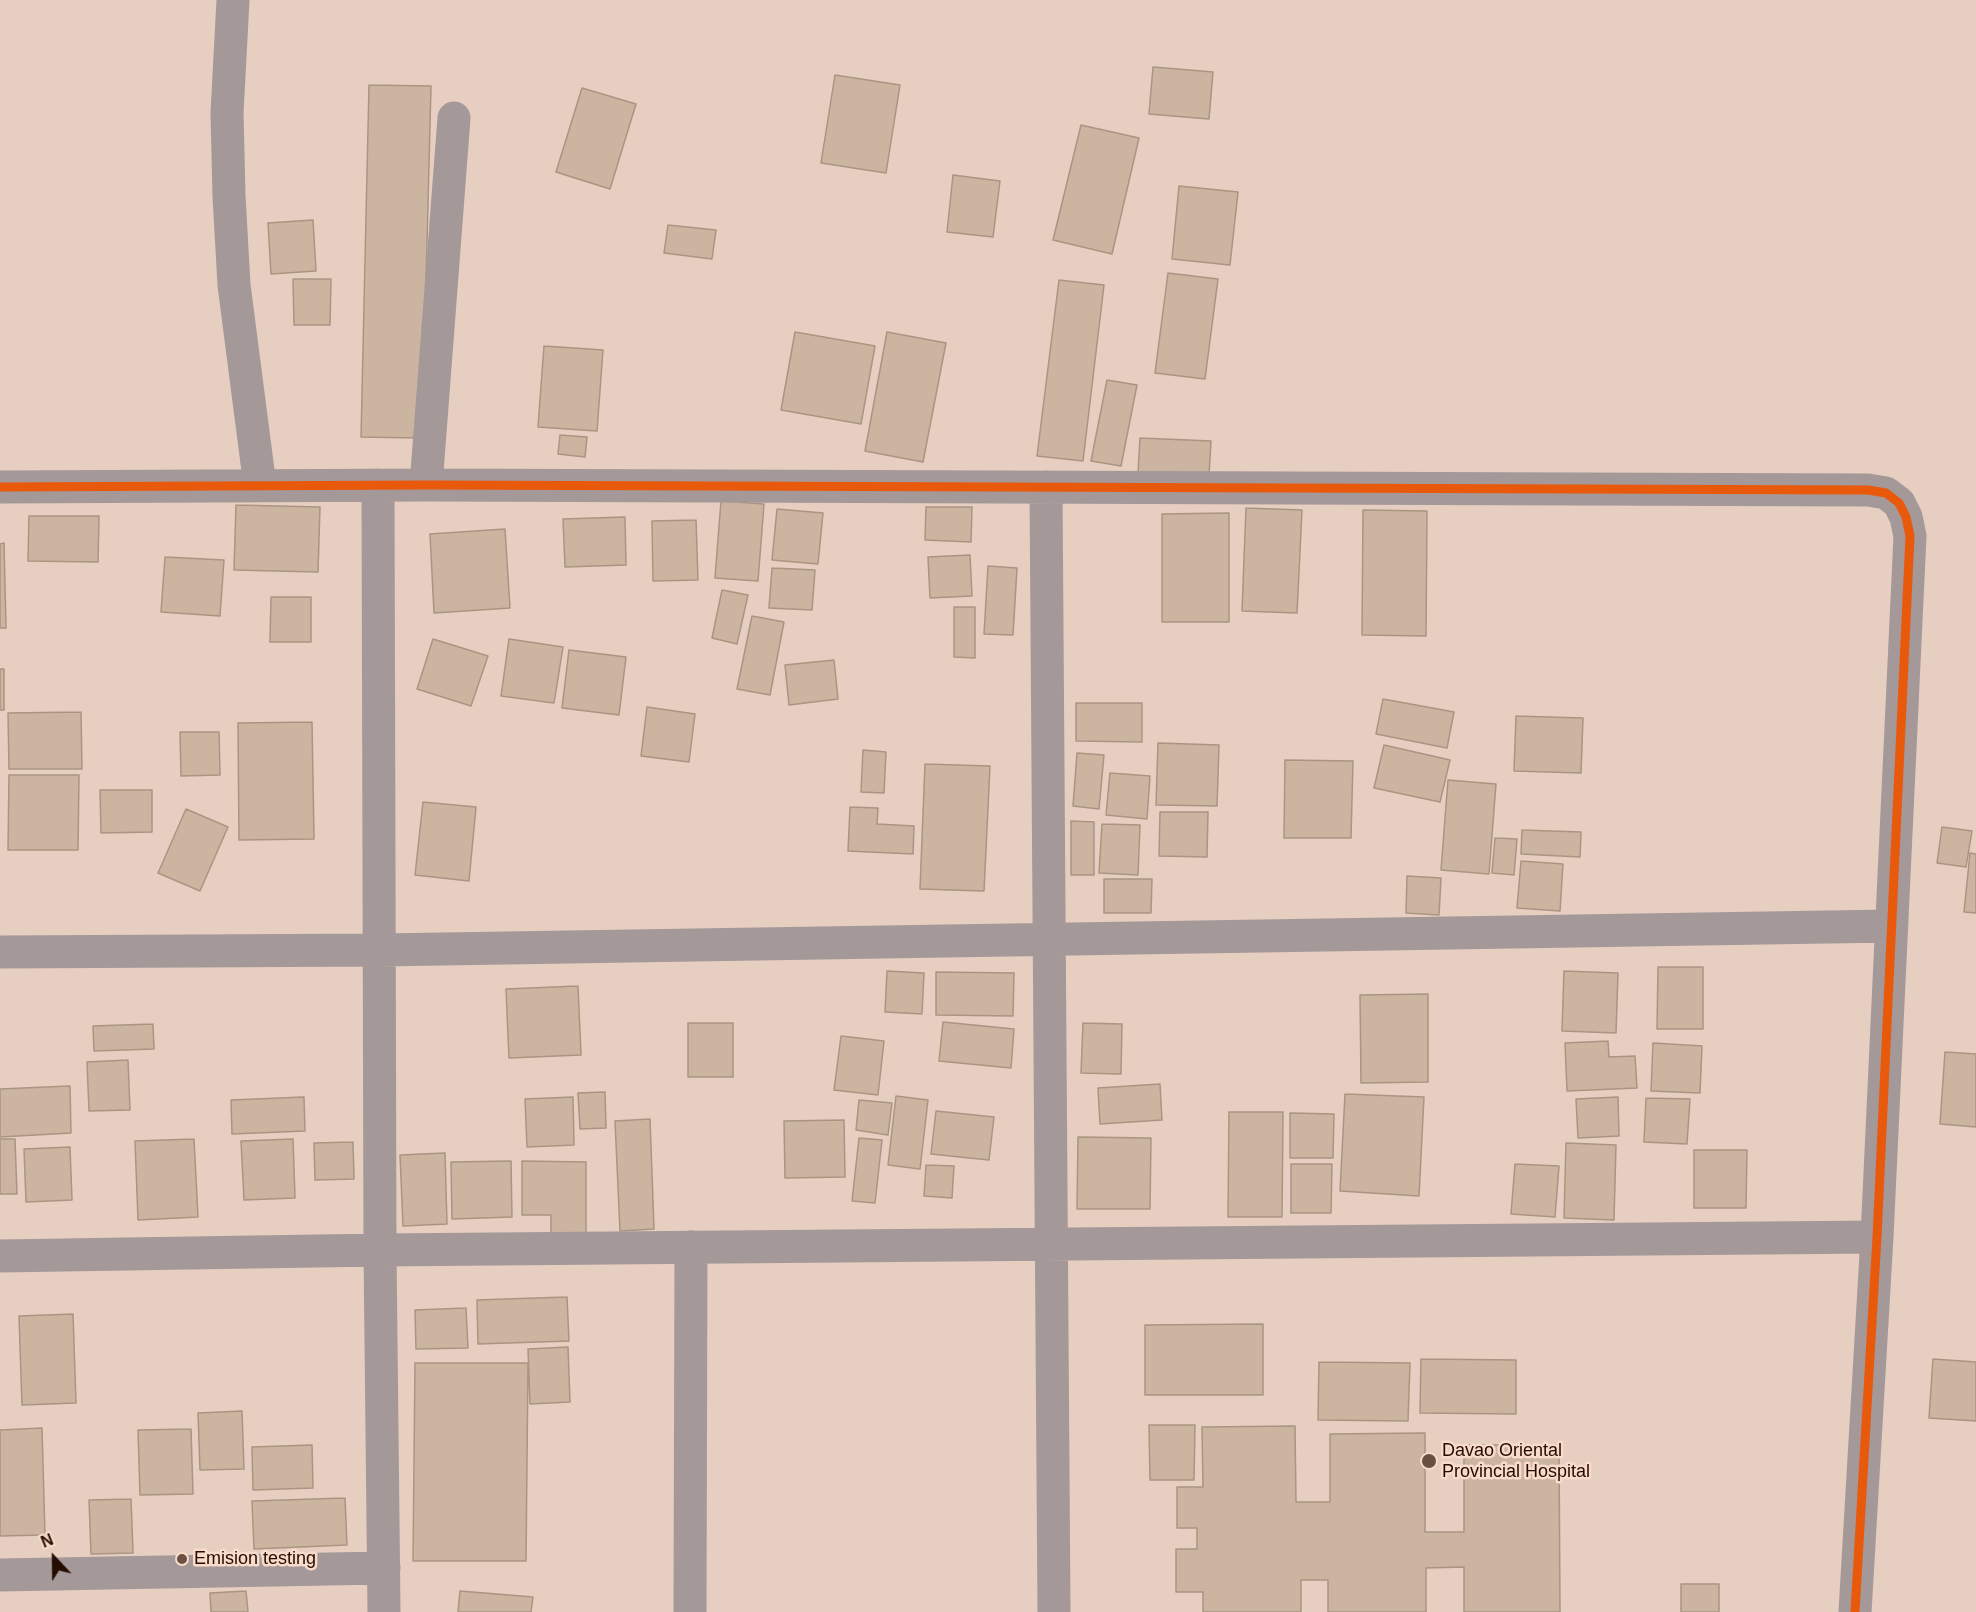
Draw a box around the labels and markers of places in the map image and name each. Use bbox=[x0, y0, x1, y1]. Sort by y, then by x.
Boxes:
place label: Davao Oriental Provincial Hospital bbox=[1442, 1440, 1590, 1482]
marker: Davao Oriental Provincial Hospital bbox=[1420, 1452, 1438, 1470]
place label: Emision testing bbox=[194, 1548, 316, 1570]
marker: Emision testing bbox=[175, 1552, 189, 1566]

